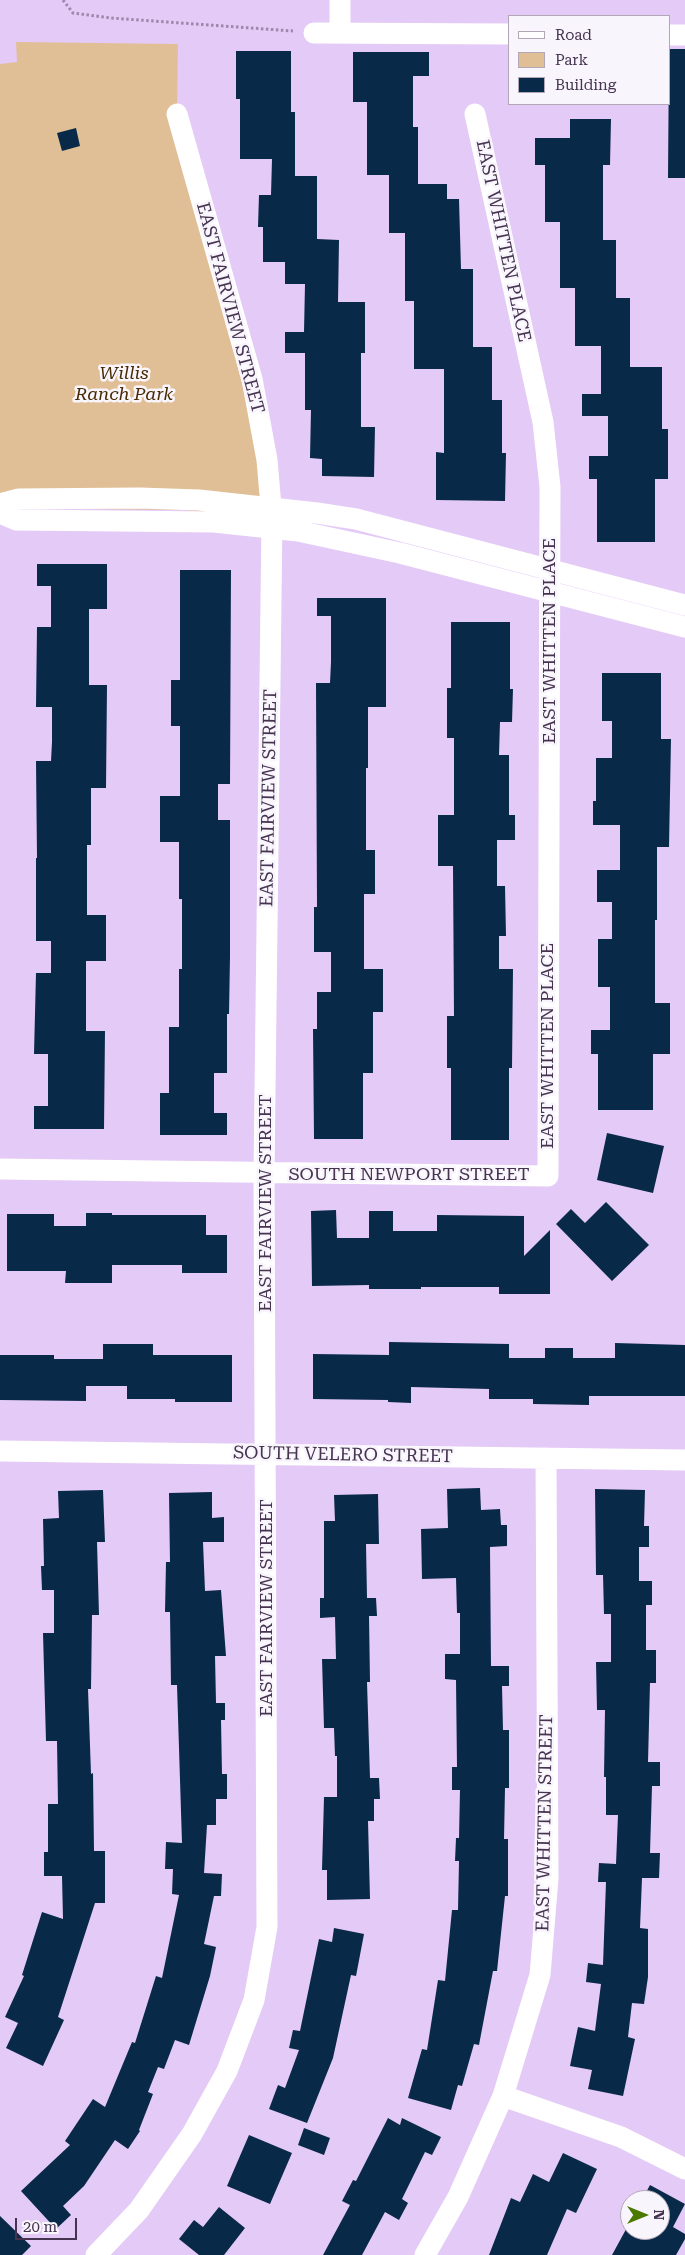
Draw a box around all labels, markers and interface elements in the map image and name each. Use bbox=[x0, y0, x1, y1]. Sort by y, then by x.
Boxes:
legend bbox=[508, 15, 670, 105]
text: Road bbox=[555, 26, 592, 44]
text: Park bbox=[555, 51, 588, 69]
text: Building bbox=[555, 76, 616, 94]
street label: EAST WHITTEN PLACE bbox=[471, 138, 535, 344]
street label: EAST FAIRVIEW STREET bbox=[191, 200, 269, 416]
park label: Willis Ranch Park bbox=[75, 363, 173, 406]
street label: EAST WHITTEN PLACE bbox=[539, 538, 561, 744]
street label: EAST FAIRVIEW STREET bbox=[256, 689, 282, 907]
street label: EAST WHITTEN PLACE bbox=[537, 943, 559, 1149]
street label: EAST FAIRVIEW STREET bbox=[255, 1094, 277, 1312]
street label: SOUTH NEWPORT STREET bbox=[289, 1164, 529, 1186]
street label: SOUTH VELERO STREET bbox=[233, 1442, 453, 1468]
street label: EAST FAIRVIEW STREET bbox=[256, 1499, 278, 1717]
street label: EAST WHITTEN STREET bbox=[532, 1714, 558, 1932]
north arrow bbox=[620, 2190, 670, 2240]
scale bar bbox=[18, 2208, 80, 2240]
text: N bbox=[651, 2210, 667, 2220]
text: 20 m bbox=[23, 2218, 57, 2236]

